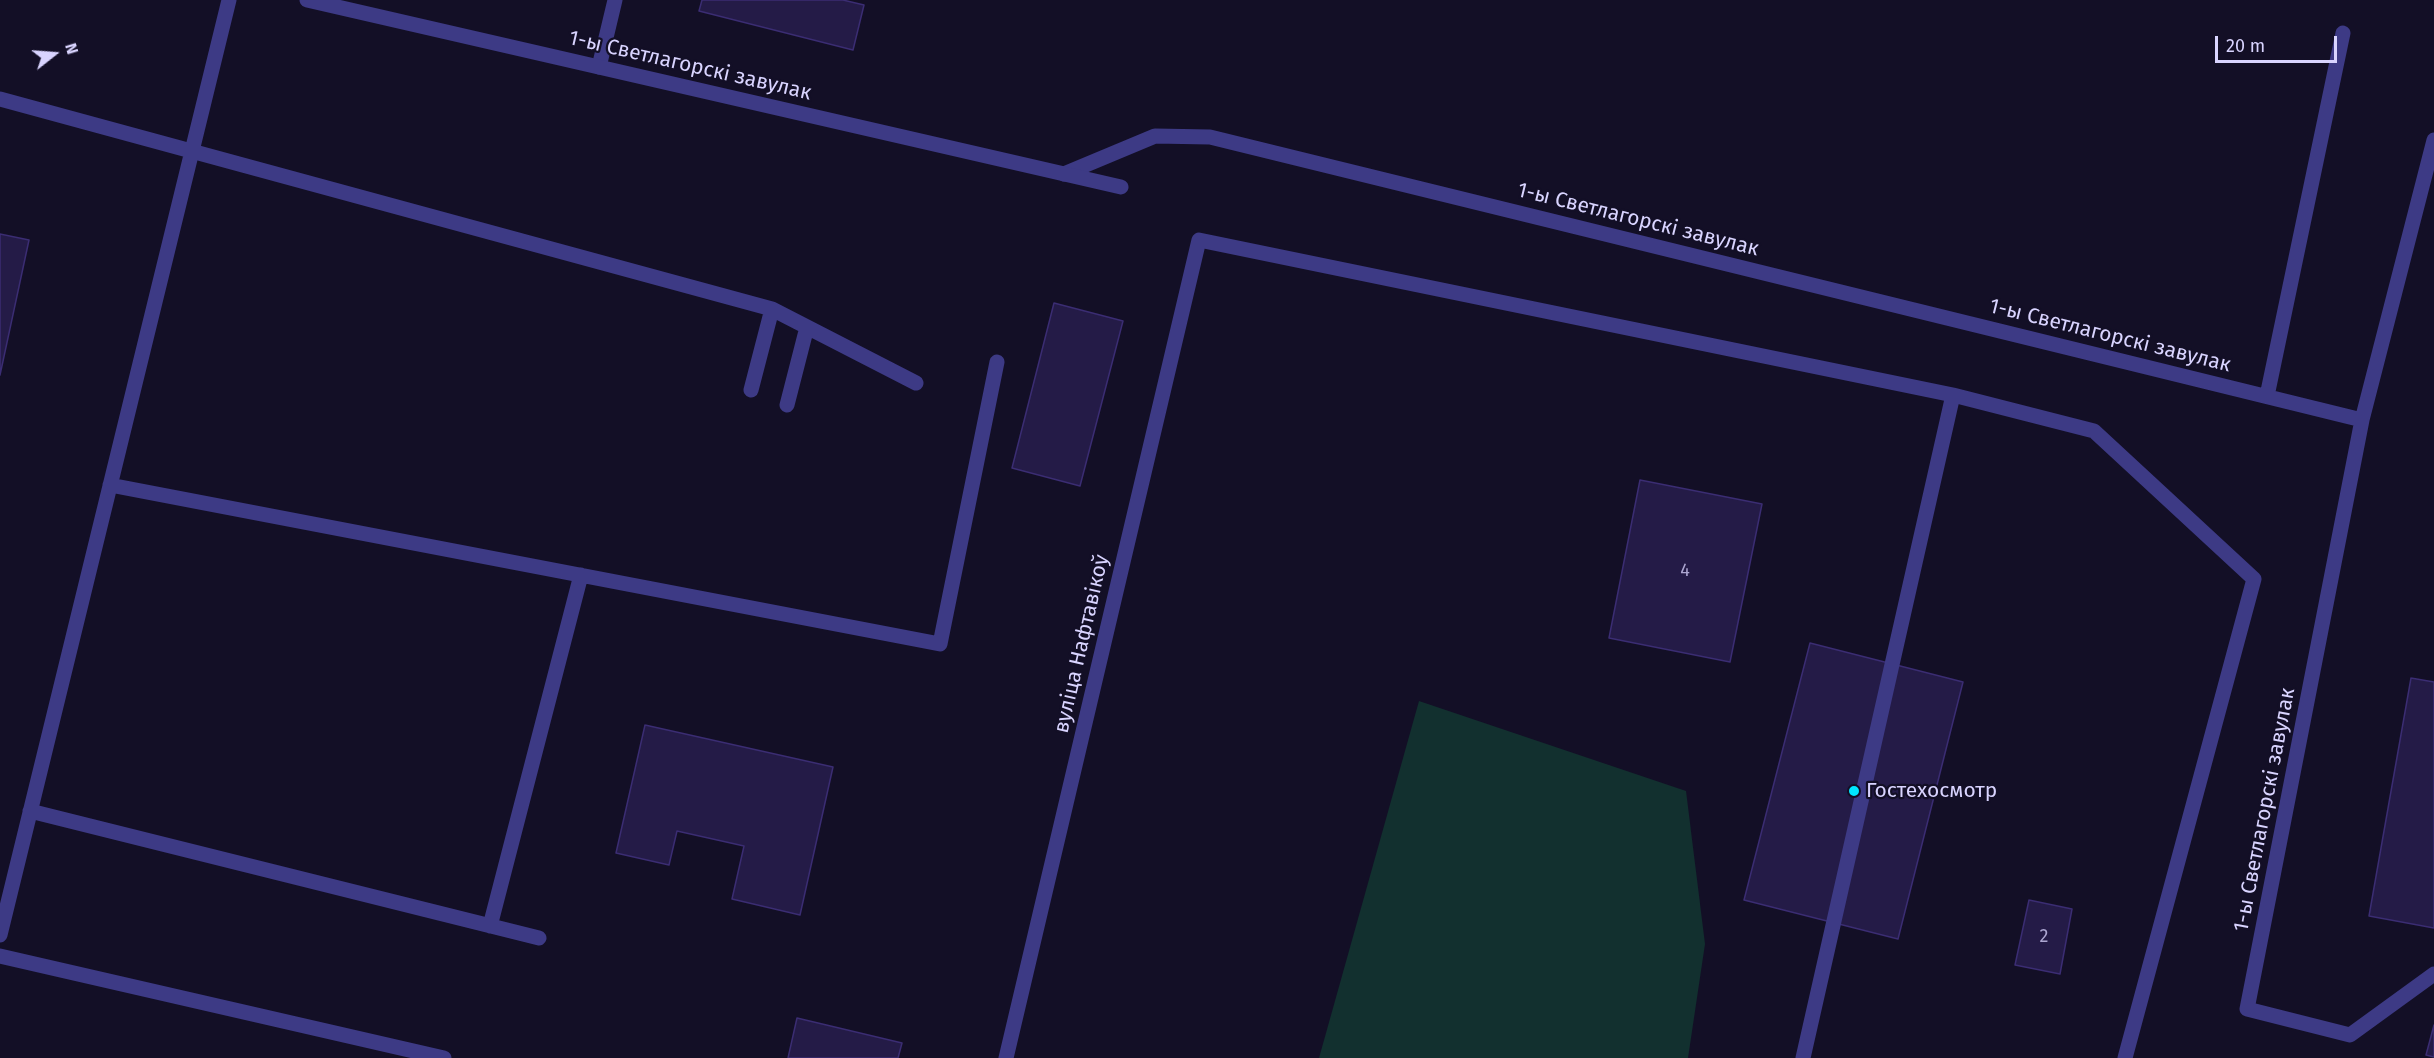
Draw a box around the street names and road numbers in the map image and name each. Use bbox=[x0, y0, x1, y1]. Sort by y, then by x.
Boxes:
street label: 1-ы Светлагорскі завулак bbox=[566, 26, 814, 106]
street label: 1-ы Светлагорскі завулак bbox=[1515, 178, 1761, 262]
street label: 1-ы Светлагорскі завулак bbox=[1987, 294, 2233, 378]
street label: вуліца Нафтавікоў bbox=[1049, 552, 1115, 736]
street label: 1-ы Светлагорскі завулак bbox=[2229, 686, 2301, 934]

